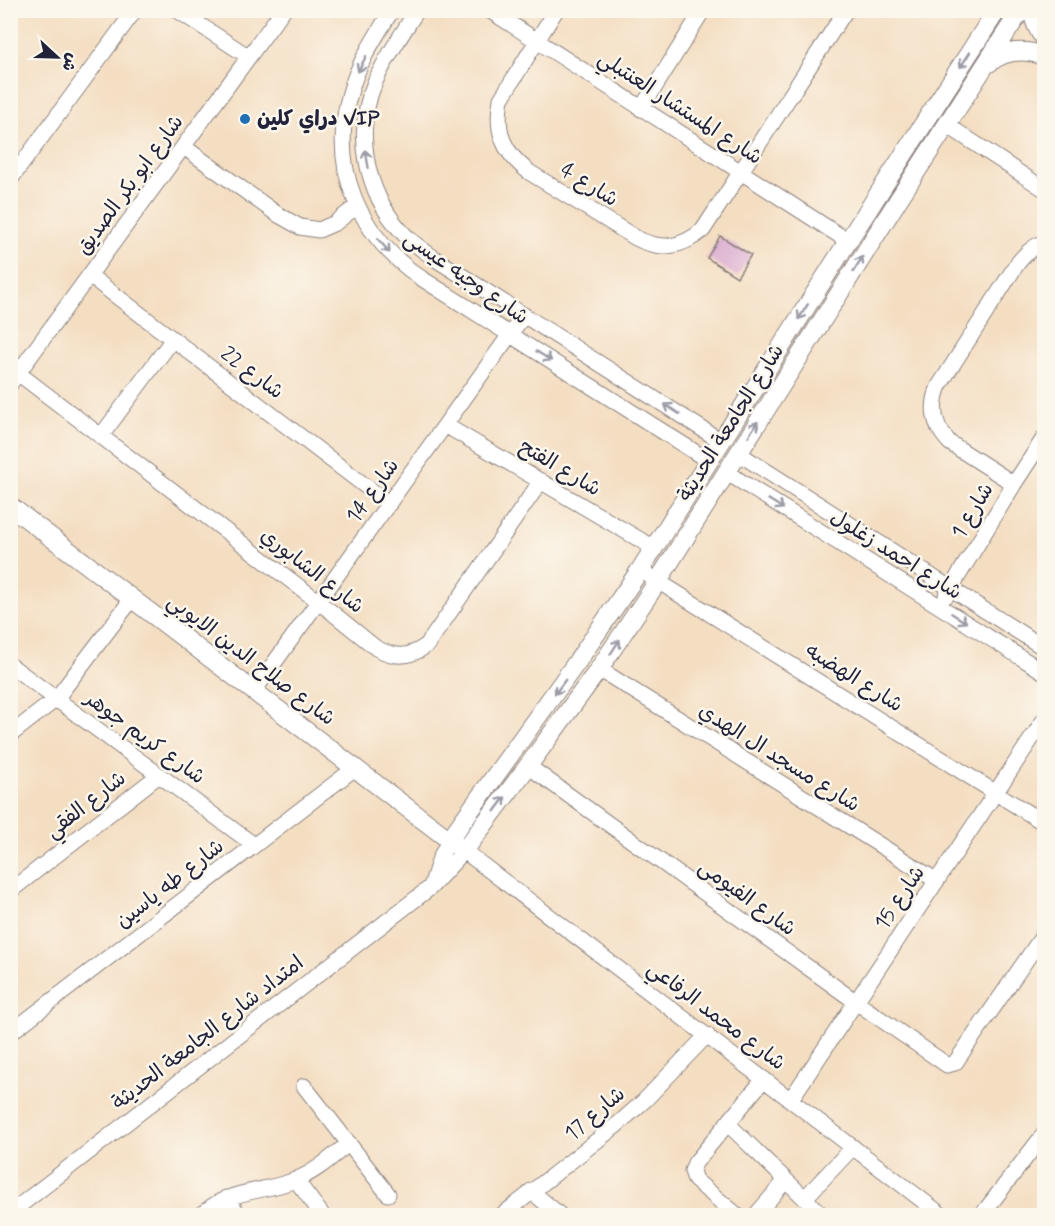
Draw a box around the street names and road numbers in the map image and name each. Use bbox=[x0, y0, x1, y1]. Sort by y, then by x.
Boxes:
street label: شارع المستشار العنتبلي bbox=[590, 44, 768, 175]
street label: شارع ابو بكر الصديق bbox=[70, 109, 190, 261]
street label: شارع 4 bbox=[555, 156, 623, 214]
street label: شارع وجيه عيسى bbox=[398, 225, 534, 331]
street label: شارع الجامعة الحديثة bbox=[671, 339, 791, 507]
street label: شارع 22 bbox=[215, 340, 289, 406]
street label: شارع الفتح bbox=[514, 433, 606, 503]
street label: شارع 14 bbox=[340, 453, 406, 529]
street label: شارع 1 bbox=[945, 478, 1001, 544]
street label: شارع احمد زغلول bbox=[825, 503, 967, 607]
street label: شارع الشابوري bbox=[254, 522, 370, 620]
street label: شارع صلاح الدين الايوبي bbox=[159, 588, 341, 736]
street label: شارع الهضبه bbox=[800, 637, 908, 719]
street label: شارع كريم جوهر bbox=[77, 684, 211, 792]
street label: شارع مسجد ال الهدي bbox=[693, 697, 865, 819]
street label: شارع الفقي bbox=[40, 765, 135, 848]
street label: شارع طه ياسين bbox=[110, 833, 230, 935]
street label: شارع الفيومى bbox=[693, 853, 801, 943]
street label: شارع 15 bbox=[868, 860, 932, 936]
street label: امتداد شارع الجامعة الحديثة bbox=[106, 949, 310, 1117]
street label: شارع محمد الرفاعي bbox=[639, 955, 791, 1080]
street label: شارع 17 bbox=[559, 1080, 631, 1148]

